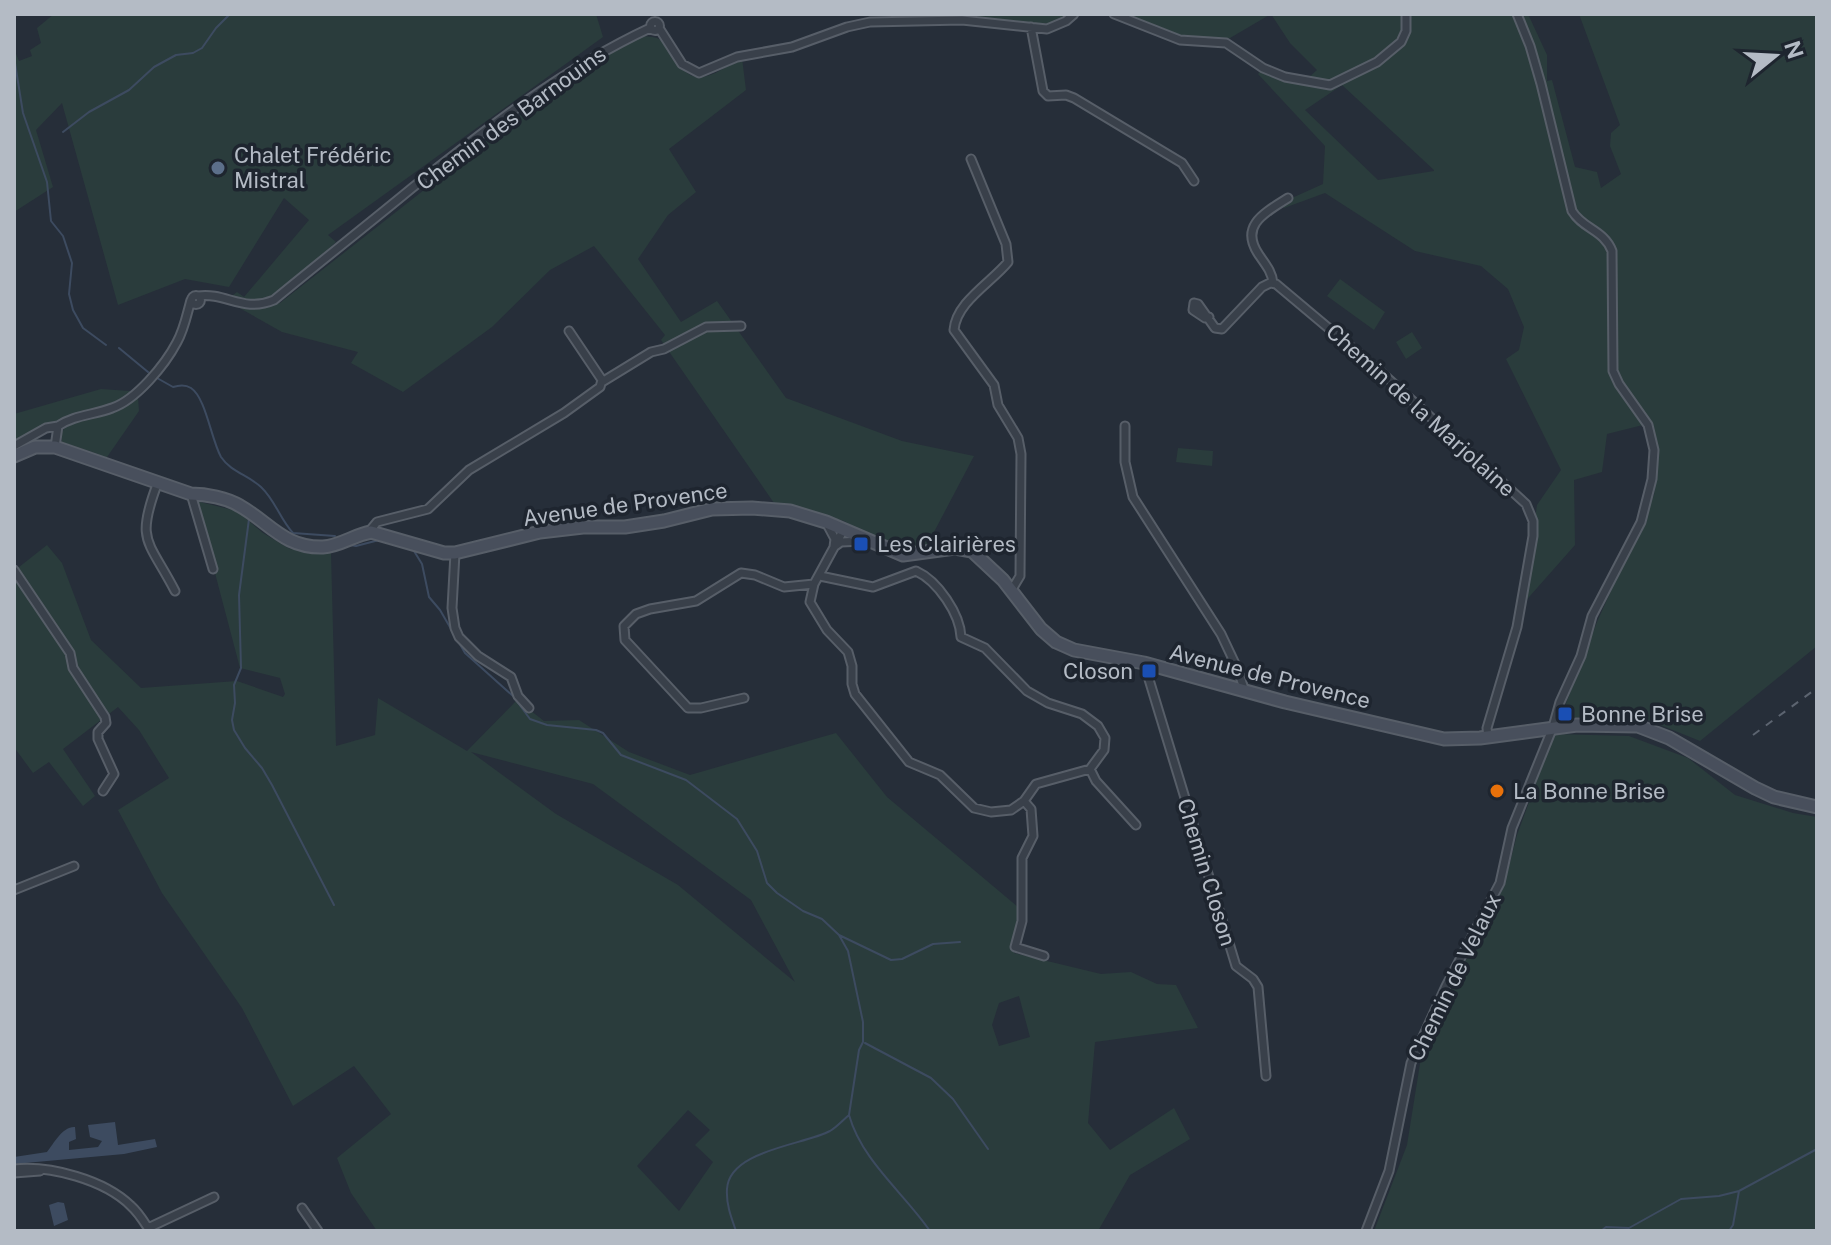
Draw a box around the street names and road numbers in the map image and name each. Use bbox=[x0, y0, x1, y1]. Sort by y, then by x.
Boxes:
street label: Chemin des Barnouins bbox=[411, 41, 611, 195]
street label: Chemin de la Marjolaine bbox=[1321, 318, 1521, 502]
street label: Avenue de Provence bbox=[521, 477, 729, 531]
street label: Avenue de Provence bbox=[1167, 638, 1373, 714]
street label: Chemin Closon bbox=[1172, 795, 1242, 949]
street label: Chemin de Velaux bbox=[1402, 889, 1506, 1065]

